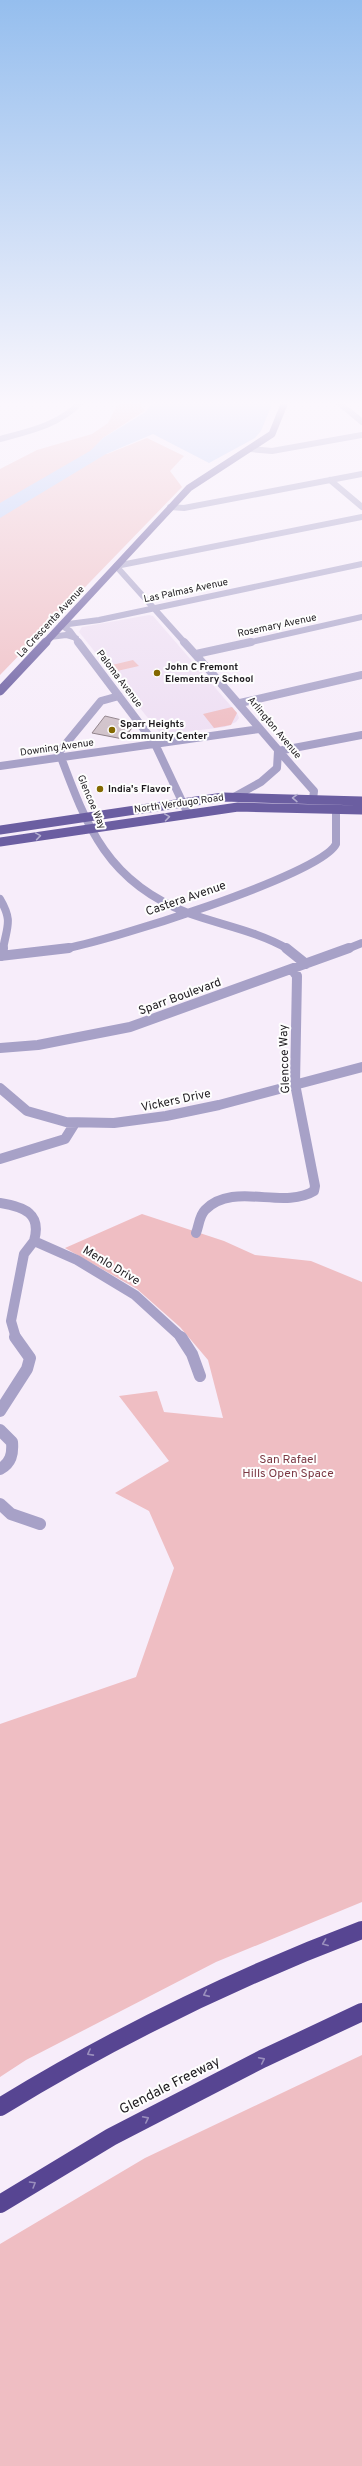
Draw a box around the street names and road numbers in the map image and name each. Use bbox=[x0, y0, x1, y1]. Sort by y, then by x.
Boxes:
street label: Las Palmas Avenue bbox=[143, 576, 229, 606]
street label: La Crescenta Avenue bbox=[14, 583, 88, 661]
street label: Rosemary Avenue bbox=[236, 611, 318, 641]
street label: Paloma Avenue bbox=[93, 648, 145, 710]
street label: Arlington Avenue bbox=[244, 694, 304, 762]
street label: Downing Avenue bbox=[19, 736, 95, 760]
street label: Glencoe Way bbox=[74, 773, 108, 831]
street label: North Verdugo Road bbox=[133, 791, 225, 817]
street label: Castera Avenue bbox=[144, 878, 228, 920]
street label: Sparr Boulevard bbox=[136, 975, 224, 1019]
street label: Glencoe Way bbox=[276, 1024, 294, 1094]
street label: Vickers Drive bbox=[140, 1086, 212, 1116]
street label: Menlo Drive bbox=[79, 1243, 143, 1289]
street label: Glendale Freeway bbox=[117, 2053, 223, 2119]

